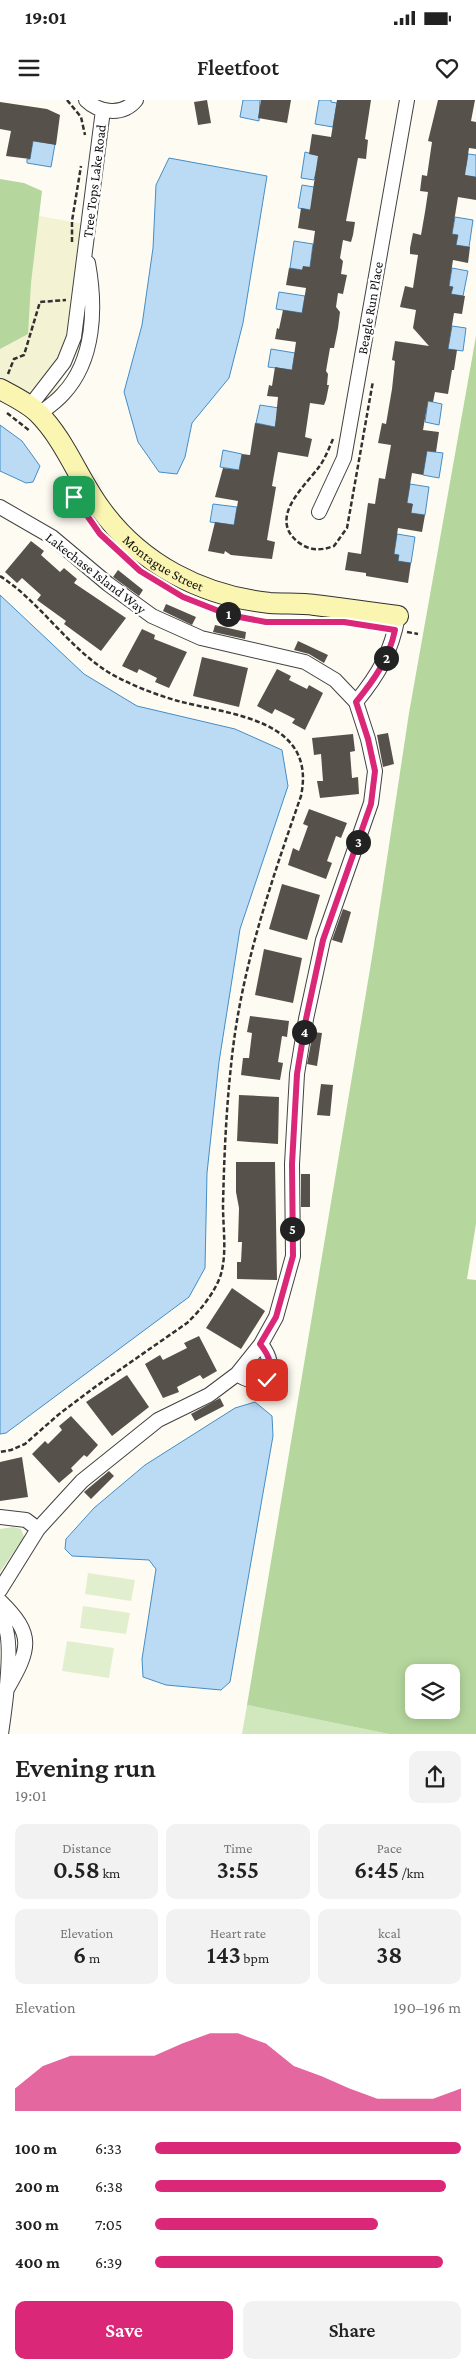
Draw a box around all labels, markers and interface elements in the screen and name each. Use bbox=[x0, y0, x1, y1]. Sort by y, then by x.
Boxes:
text: 19:01 bbox=[25, 7, 66, 28]
icon: menu bbox=[15, 54, 43, 82]
icon: heart bbox=[433, 54, 461, 82]
text: Fleetfoot bbox=[197, 55, 279, 80]
street label: Tree Tops Lake Road bbox=[79, 123, 109, 239]
street label: Beagle Run Place bbox=[354, 260, 386, 356]
pin bbox=[53, 476, 95, 518]
icon: arrive bbox=[60, 483, 88, 511]
street label: Lakechase Island Way bbox=[43, 529, 150, 617]
street label: Montague Street bbox=[120, 532, 206, 595]
pin: 1 bbox=[216, 602, 240, 626]
text: 1 bbox=[226, 606, 231, 622]
pin: 2 bbox=[374, 646, 398, 670]
text: 2 bbox=[383, 650, 390, 666]
pin: 3 bbox=[346, 830, 370, 854]
text: 3 bbox=[355, 834, 362, 850]
pin: 4 bbox=[292, 1020, 316, 1044]
text: 4 bbox=[301, 1024, 308, 1040]
pin: 5 bbox=[280, 1216, 304, 1242]
text: 5 bbox=[289, 1221, 296, 1237]
pin bbox=[246, 1359, 288, 1401]
icon: check bbox=[253, 1366, 281, 1394]
map controls bbox=[405, 1664, 460, 1719]
button: layers bbox=[405, 1664, 460, 1719]
button: share bbox=[409, 1751, 461, 1803]
text: Evening run bbox=[15, 1752, 156, 1783]
text: 19:01 bbox=[15, 1787, 46, 1804]
text: Distance bbox=[62, 1840, 111, 1856]
text: Time bbox=[224, 1840, 252, 1856]
text: Pace bbox=[377, 1840, 402, 1856]
text: 0.58 bbox=[53, 1856, 100, 1883]
text: 3:55 bbox=[217, 1856, 259, 1883]
text: 6:45 bbox=[354, 1856, 399, 1883]
text: km bbox=[100, 1865, 120, 1881]
text: /km bbox=[399, 1865, 425, 1881]
text: Elevation bbox=[60, 1925, 113, 1941]
text: Heart rate bbox=[210, 1925, 266, 1941]
text: kcal bbox=[378, 1925, 401, 1941]
text: 6 bbox=[73, 1941, 86, 1968]
text: 143 bbox=[207, 1941, 241, 1968]
text: 38 bbox=[376, 1941, 402, 1968]
text: m bbox=[86, 1950, 100, 1966]
text: bpm bbox=[241, 1950, 269, 1966]
text: Elevation bbox=[15, 1999, 76, 2016]
text: 190–196 m bbox=[393, 1999, 461, 2016]
text: 100 m bbox=[15, 2140, 57, 2157]
text: 6:33 bbox=[95, 2140, 122, 2157]
text: 200 m bbox=[15, 2178, 59, 2195]
text: 6:38 bbox=[95, 2178, 123, 2195]
text: 300 m bbox=[15, 2216, 59, 2233]
text: 7:05 bbox=[95, 2216, 122, 2233]
text: 400 m bbox=[15, 2254, 60, 2271]
text: 6:39 bbox=[95, 2254, 122, 2271]
button: Save bbox=[15, 2301, 233, 2359]
button: Share bbox=[243, 2301, 461, 2359]

